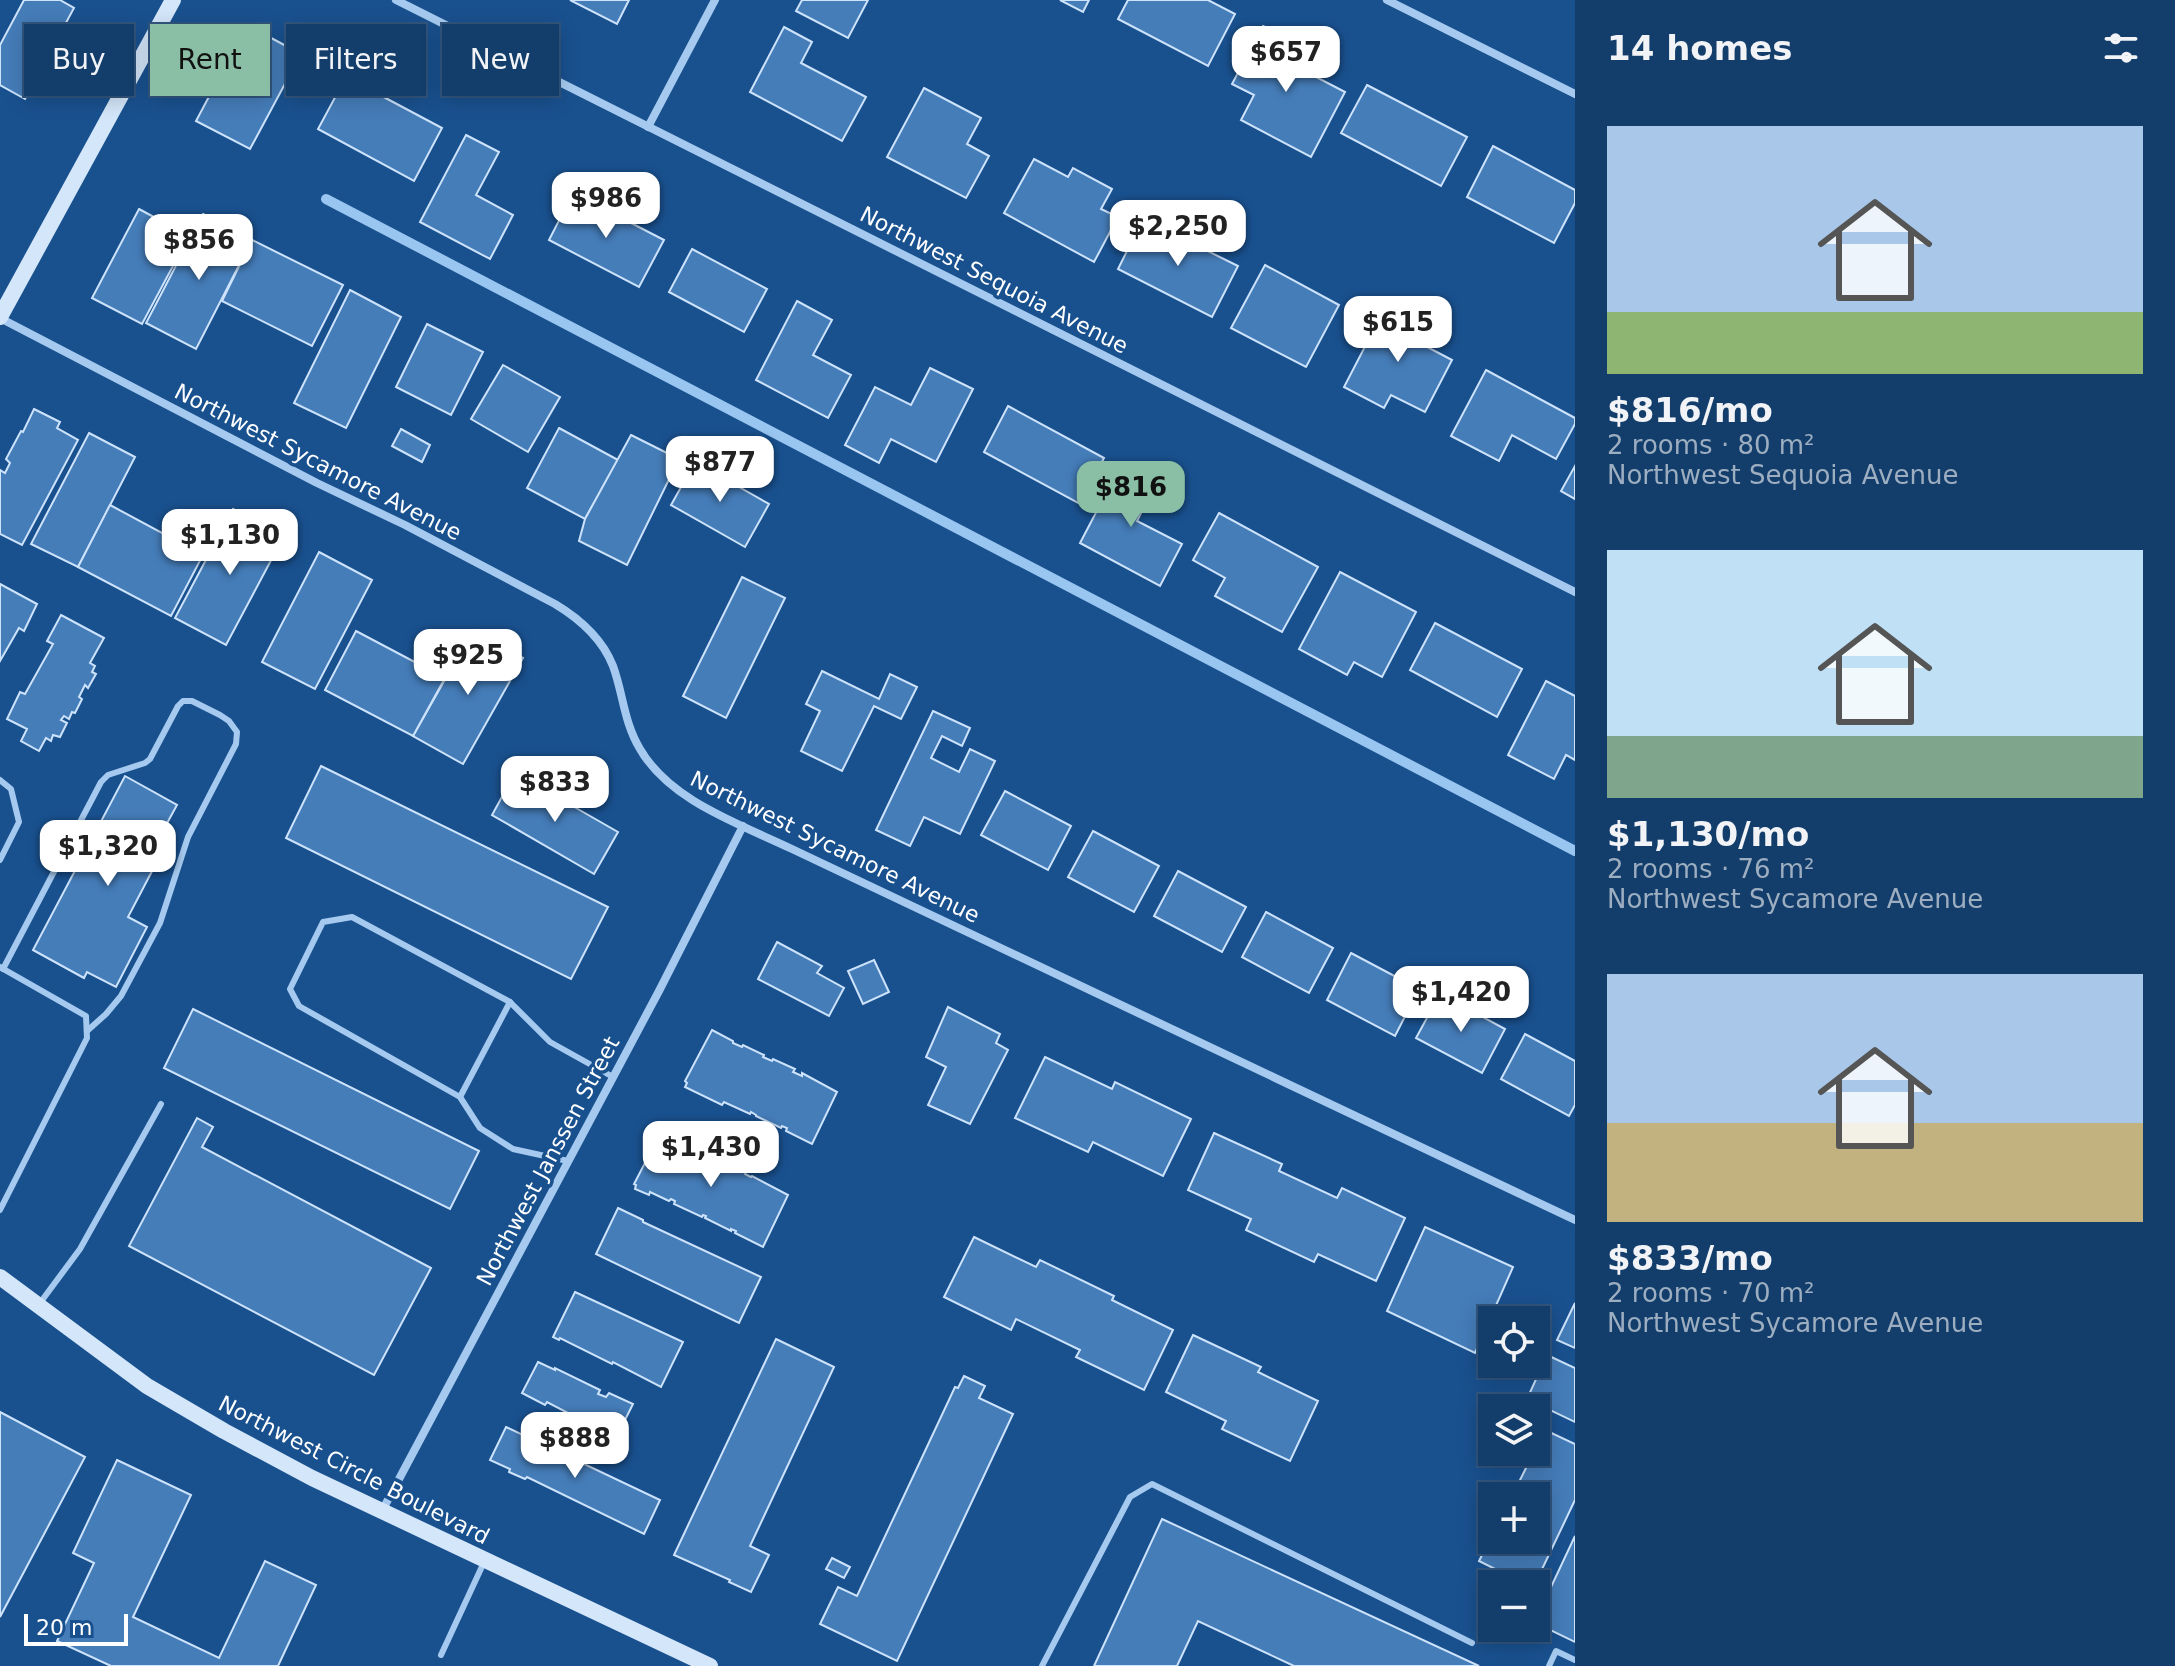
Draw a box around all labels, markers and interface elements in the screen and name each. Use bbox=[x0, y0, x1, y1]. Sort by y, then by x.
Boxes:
chip: Buy bbox=[24, 24, 134, 96]
chip: Rent bbox=[150, 24, 270, 96]
chip: Filters bbox=[286, 24, 426, 96]
chip: New bbox=[442, 24, 559, 96]
pin: $657 bbox=[1239, 26, 1333, 94]
icon: filters bbox=[2099, 26, 2143, 70]
text: 14 homes bbox=[1607, 28, 1792, 68]
text: $657 bbox=[1250, 37, 1322, 67]
pin: $986 bbox=[559, 172, 653, 240]
icon: home bbox=[1803, 178, 1947, 322]
text: $986 bbox=[570, 183, 642, 213]
pin: $2,250 bbox=[1113, 200, 1243, 268]
street label: Northwest Sequoia Avenue bbox=[856, 201, 1132, 359]
text: $2,250 bbox=[1128, 211, 1228, 241]
pin: $856 bbox=[152, 214, 246, 282]
text: $856 bbox=[163, 225, 235, 255]
pin: $615 bbox=[1351, 296, 1445, 364]
text: $615 bbox=[1362, 307, 1434, 337]
street label: Northwest Sycamore Avenue bbox=[170, 379, 466, 545]
text: $816/mo bbox=[1607, 390, 1773, 430]
text: 2 rooms · 80 m² bbox=[1607, 430, 1815, 460]
pin: $877 bbox=[673, 436, 767, 504]
text: $877 bbox=[684, 447, 756, 477]
text: Northwest Sequoia Avenue bbox=[1607, 460, 1958, 490]
pin: $816 bbox=[1084, 461, 1178, 529]
text: $816 bbox=[1095, 472, 1167, 502]
pin: $1,130 bbox=[165, 509, 295, 577]
text: $1,130 bbox=[180, 520, 280, 550]
icon: home bbox=[1803, 602, 1947, 746]
pin: $925 bbox=[421, 629, 515, 697]
text: $925 bbox=[432, 640, 504, 670]
pin: $833 bbox=[508, 756, 602, 824]
street label: Northwest Sycamore Avenue bbox=[686, 766, 984, 928]
text: $833 bbox=[519, 767, 591, 797]
text: $1,130/mo bbox=[1607, 814, 1809, 854]
pin: $1,320 bbox=[43, 820, 173, 888]
text: $1,320 bbox=[58, 831, 158, 861]
text: 2 rooms · 76 m² bbox=[1607, 854, 1815, 884]
text: Northwest Sycamore Avenue bbox=[1607, 884, 1983, 914]
pin: $1,420 bbox=[1396, 966, 1526, 1034]
text: $1,420 bbox=[1411, 977, 1511, 1007]
icon: home bbox=[1803, 1026, 1947, 1170]
street label: Northwest Janssen Street bbox=[472, 1032, 625, 1290]
pin: $1,430 bbox=[646, 1121, 776, 1189]
text: $1,430 bbox=[661, 1132, 761, 1162]
text: $833/mo bbox=[1607, 1238, 1773, 1278]
text: 2 rooms · 70 m² bbox=[1607, 1278, 1815, 1308]
map controls bbox=[1478, 1306, 1550, 1642]
button: locate bbox=[1478, 1306, 1550, 1378]
text: Northwest Sycamore Avenue bbox=[1607, 1308, 1983, 1338]
street label: Northwest Circle Boulevard bbox=[215, 1391, 493, 1549]
button: layers bbox=[1478, 1394, 1550, 1466]
pin: $888 bbox=[528, 1412, 622, 1480]
text: $888 bbox=[539, 1423, 611, 1453]
button: + bbox=[1478, 1482, 1550, 1554]
button: − bbox=[1478, 1570, 1550, 1642]
scale bar bbox=[24, 1610, 128, 1646]
text: 20 m bbox=[36, 1615, 92, 1640]

